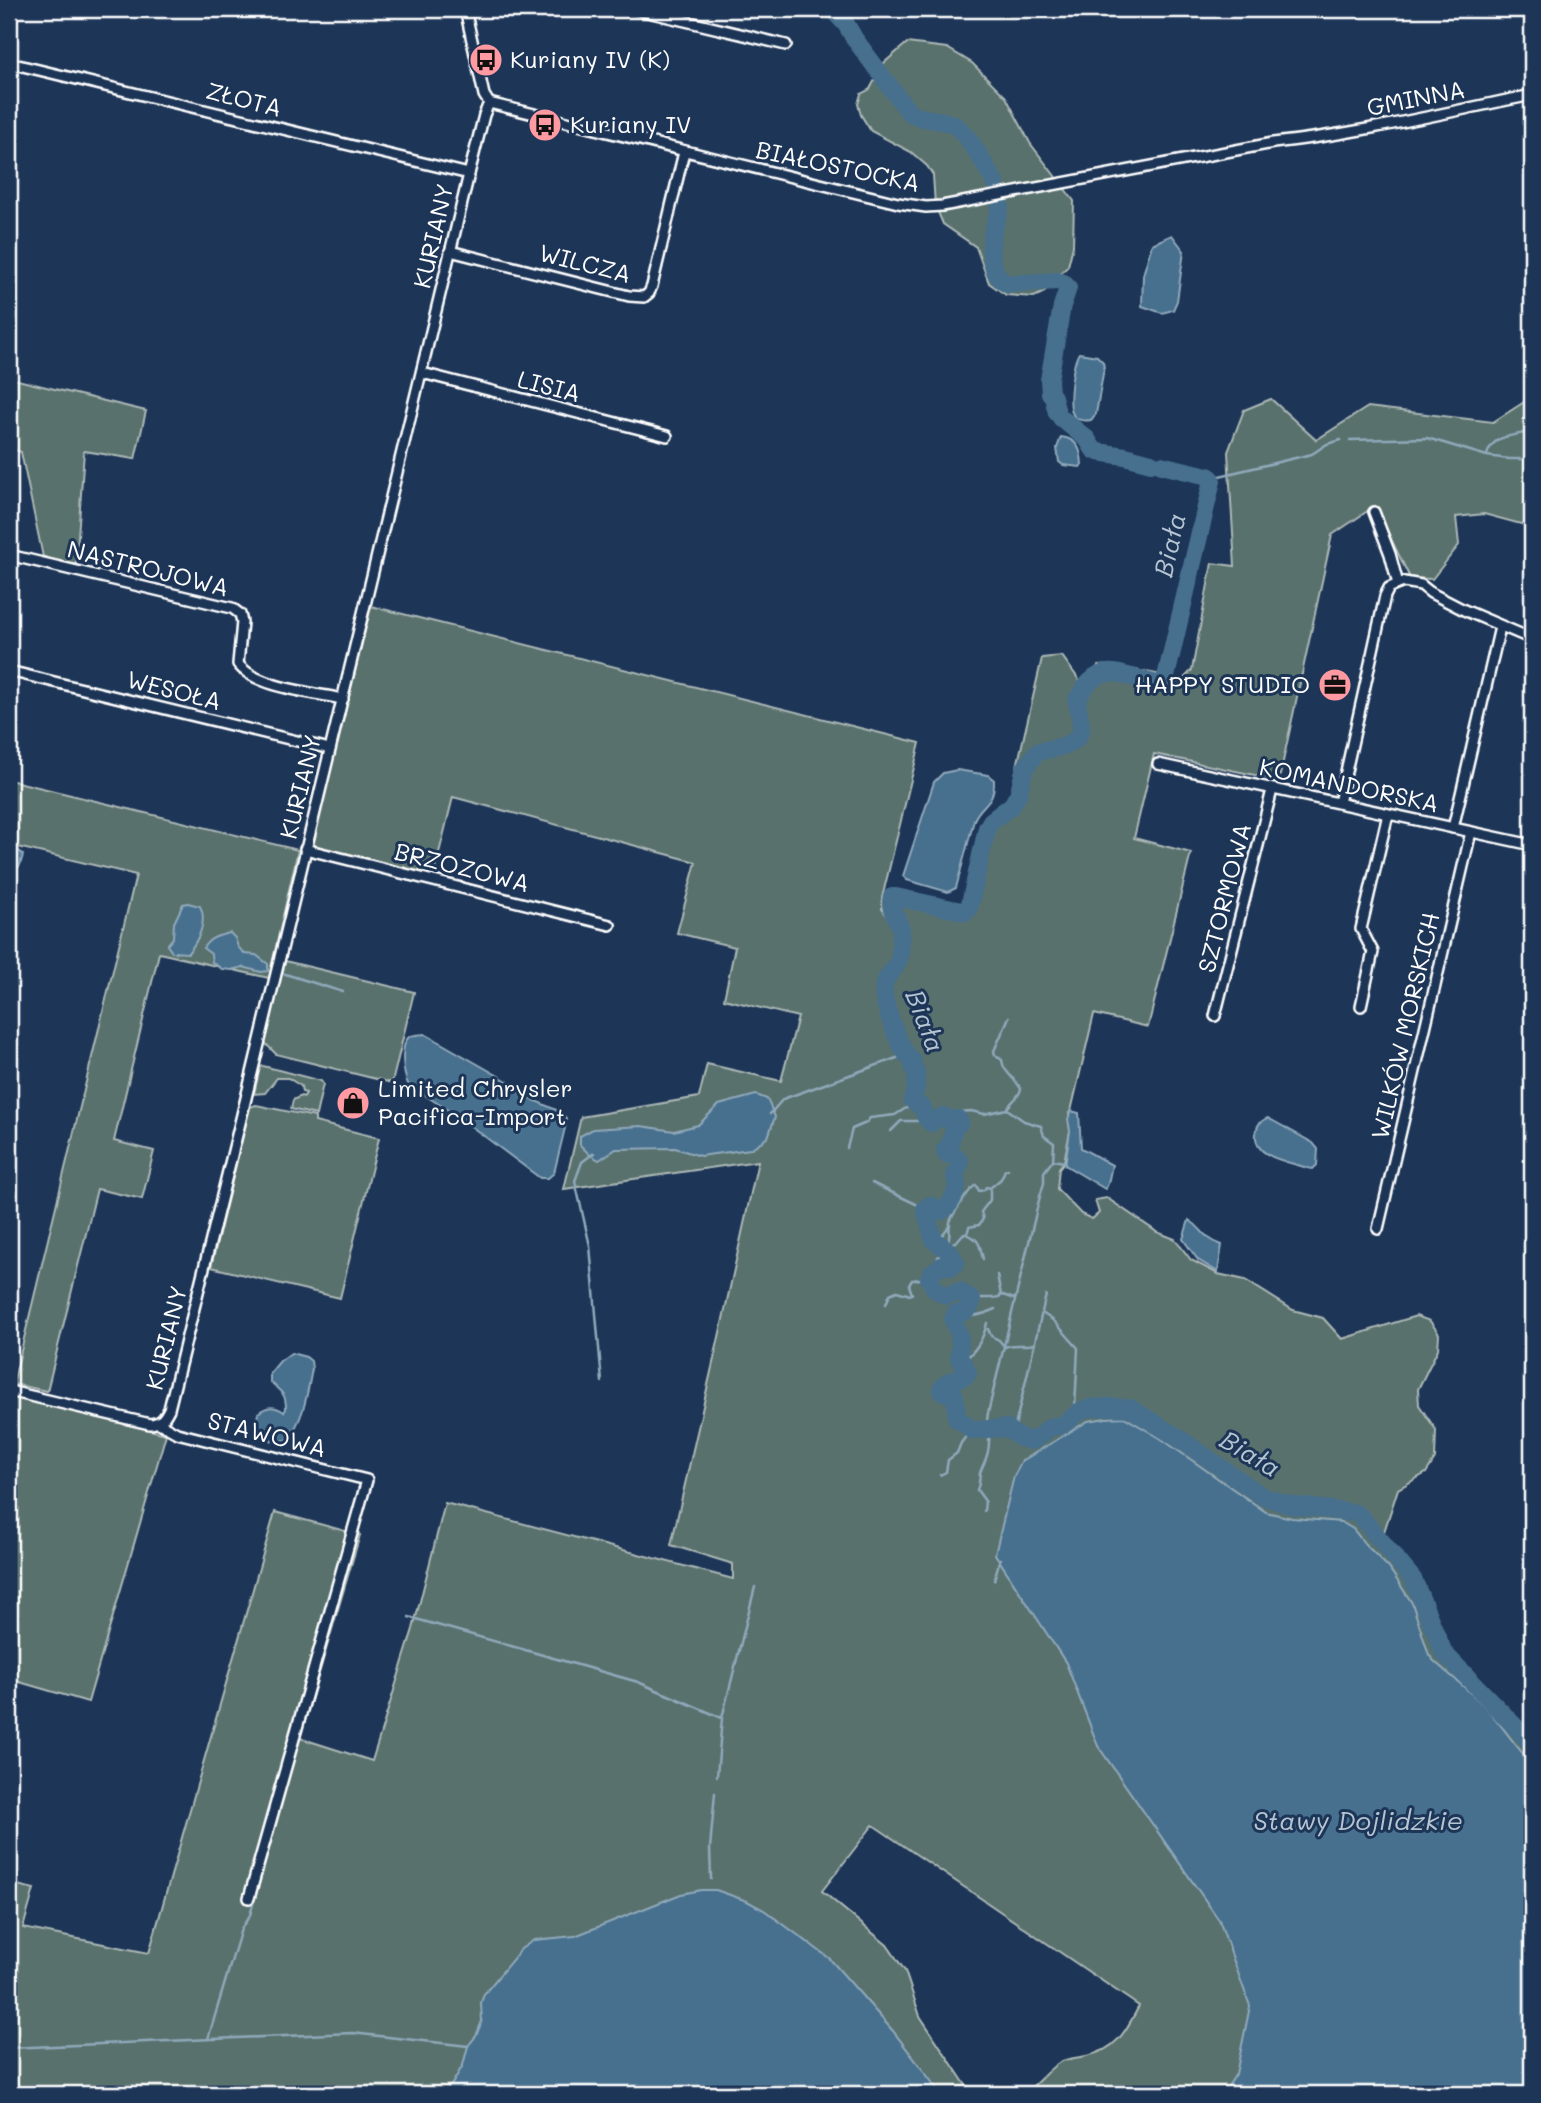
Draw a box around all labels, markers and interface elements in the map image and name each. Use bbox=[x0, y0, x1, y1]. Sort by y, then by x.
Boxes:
bus stop icon: Kuriany IV (K) bbox=[467, 41, 505, 79]
place label: Kuriany IV (K) bbox=[510, 43, 670, 74]
street label: GMINNA bbox=[1364, 73, 1467, 122]
street label: ZŁOTA bbox=[203, 74, 285, 123]
bus stop icon: Kuriany IV bbox=[526, 106, 564, 144]
place label: Kuriany IV bbox=[570, 108, 692, 139]
street label: BIAŁOSTOCKA bbox=[753, 133, 923, 198]
street label: KURIANY bbox=[405, 180, 460, 291]
street label: WILCZA bbox=[536, 236, 635, 289]
street label: LISIA bbox=[515, 363, 584, 408]
water label: Biała bbox=[1145, 509, 1193, 580]
street label: NASTROJOWA bbox=[64, 532, 232, 603]
street label: WESOŁA bbox=[124, 663, 225, 716]
office icon: HAPPY STUDIO bbox=[1316, 666, 1354, 704]
place label: HAPPY STUDIO bbox=[1135, 668, 1310, 699]
street label: KURIANY bbox=[272, 731, 327, 842]
street label: KOMANDORSKA bbox=[1257, 750, 1442, 819]
street label: SZTORMOWA bbox=[1190, 820, 1257, 976]
street label: BRZOZOWA bbox=[392, 835, 533, 898]
street label: WILKÓW MORSKICH bbox=[1363, 909, 1446, 1142]
water label: Biała bbox=[898, 984, 953, 1057]
place label: Limited Chrysler Pacifica-Import bbox=[378, 1072, 573, 1131]
shop icon: Limited Chrysler Pacifica-Import bbox=[334, 1084, 372, 1122]
street label: KURIANY bbox=[138, 1282, 193, 1393]
street label: STAWOWA bbox=[205, 1404, 330, 1463]
water label: Biała bbox=[1214, 1422, 1287, 1484]
water label: Stawy Dojlidzkie bbox=[1253, 1803, 1463, 1837]

